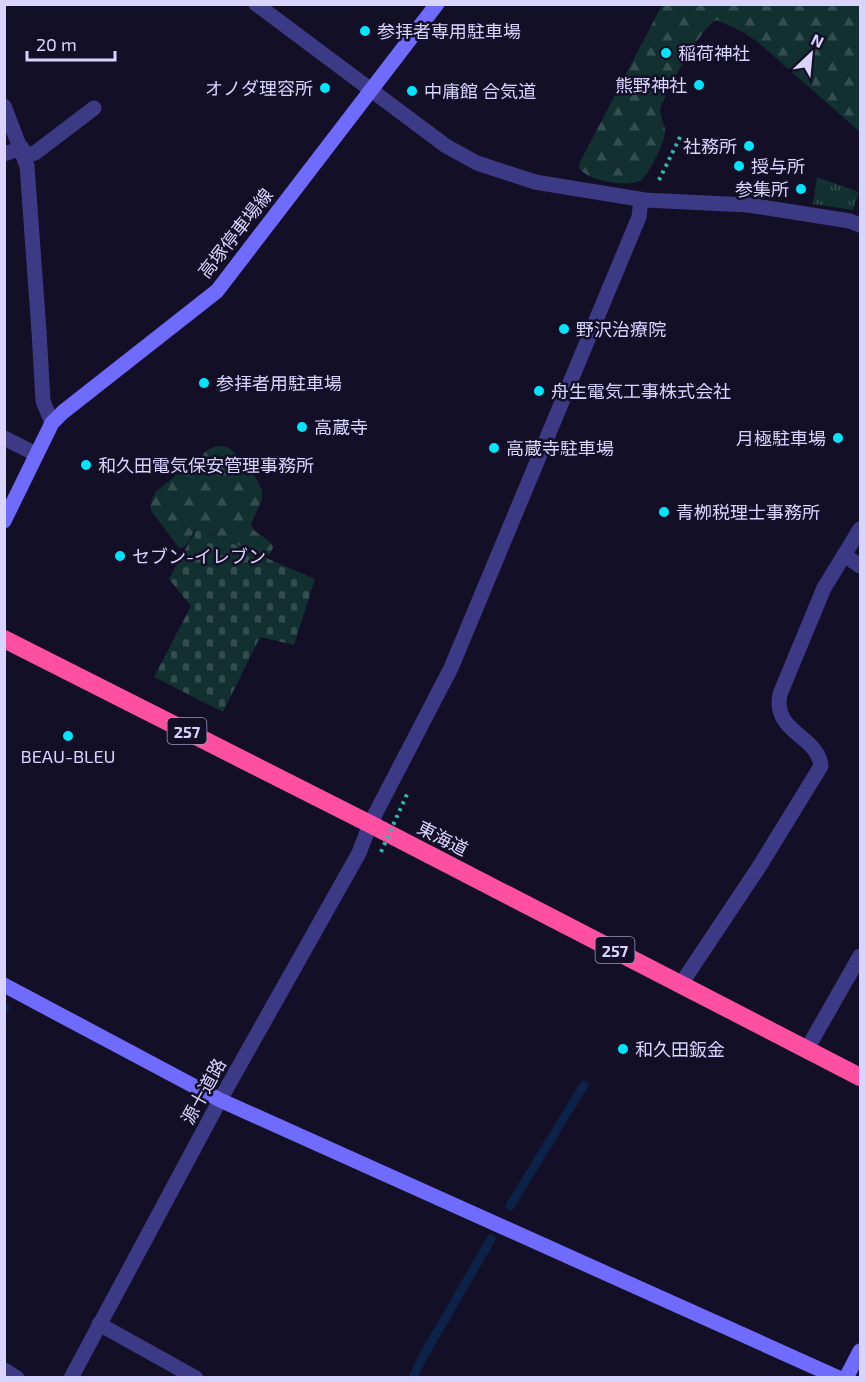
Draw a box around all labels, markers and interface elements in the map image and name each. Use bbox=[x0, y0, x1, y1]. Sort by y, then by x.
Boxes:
place label: 参拝者専用駐車場 bbox=[377, 20, 521, 42]
scale bar bbox=[27, 24, 116, 62]
marker: 参拝者専用駐車場 bbox=[358, 24, 372, 38]
north arrow bbox=[781, 24, 841, 84]
text: N bbox=[808, 29, 827, 51]
text: 20 m bbox=[36, 33, 77, 55]
place label: 稲荷神社 bbox=[678, 42, 750, 64]
marker: 稲荷神社 bbox=[659, 46, 673, 60]
place label: 熊野神社 bbox=[615, 74, 687, 96]
place label: オノダ理容所 bbox=[205, 77, 313, 99]
marker: 熊野神社 bbox=[692, 78, 706, 92]
place label: 中庸館 合気道 bbox=[424, 80, 536, 102]
marker: オノダ理容所 bbox=[318, 81, 332, 95]
marker: 中庸館 合気道 bbox=[405, 84, 419, 98]
place label: 社務所 bbox=[683, 135, 737, 157]
marker: 社務所 bbox=[742, 139, 756, 153]
place label: 授与所 bbox=[751, 155, 805, 177]
marker: 授与所 bbox=[732, 159, 746, 173]
place label: 参集所 bbox=[735, 178, 789, 200]
marker: 参集所 bbox=[794, 182, 808, 196]
street label: 高塚停車場線 bbox=[193, 184, 277, 282]
place label: 野沢治療院 bbox=[576, 318, 666, 340]
marker: 野沢治療院 bbox=[557, 322, 571, 336]
place label: 参拝者用駐車場 bbox=[216, 372, 342, 394]
marker: 参拝者用駐車場 bbox=[197, 376, 211, 390]
place label: 舟生電気工事株式会社 bbox=[551, 380, 731, 402]
marker: 舟生電気工事株式会社 bbox=[532, 384, 546, 398]
place label: 高蔵寺 bbox=[314, 416, 368, 438]
marker: 高蔵寺 bbox=[295, 420, 309, 434]
place label: 月極駐車場 bbox=[736, 427, 826, 449]
marker: 月極駐車場 bbox=[831, 431, 845, 445]
place label: 高蔵寺駐車場 bbox=[506, 437, 614, 459]
marker: 高蔵寺駐車場 bbox=[487, 441, 501, 455]
place label: 和久田電気保安管理事務所 bbox=[98, 454, 314, 476]
marker: 和久田電気保安管理事務所 bbox=[79, 458, 93, 472]
place label: 青栁税理士事務所 bbox=[676, 501, 820, 523]
marker: 青栁税理士事務所 bbox=[657, 505, 671, 519]
place label: セブン-イレブン bbox=[132, 545, 266, 567]
marker: セブン-イレブン bbox=[113, 549, 127, 563]
road number: 257 bbox=[168, 718, 207, 744]
marker: BEAU-BLEU bbox=[61, 729, 75, 743]
place label: BEAU-BLEU bbox=[21, 745, 115, 767]
street label: 東海道 bbox=[414, 816, 472, 860]
road number: 257 bbox=[596, 937, 634, 963]
place label: 和久田鈑金 bbox=[635, 1038, 725, 1060]
marker: 和久田鈑金 bbox=[616, 1042, 630, 1056]
street label: 源十道路 bbox=[176, 1054, 230, 1128]

